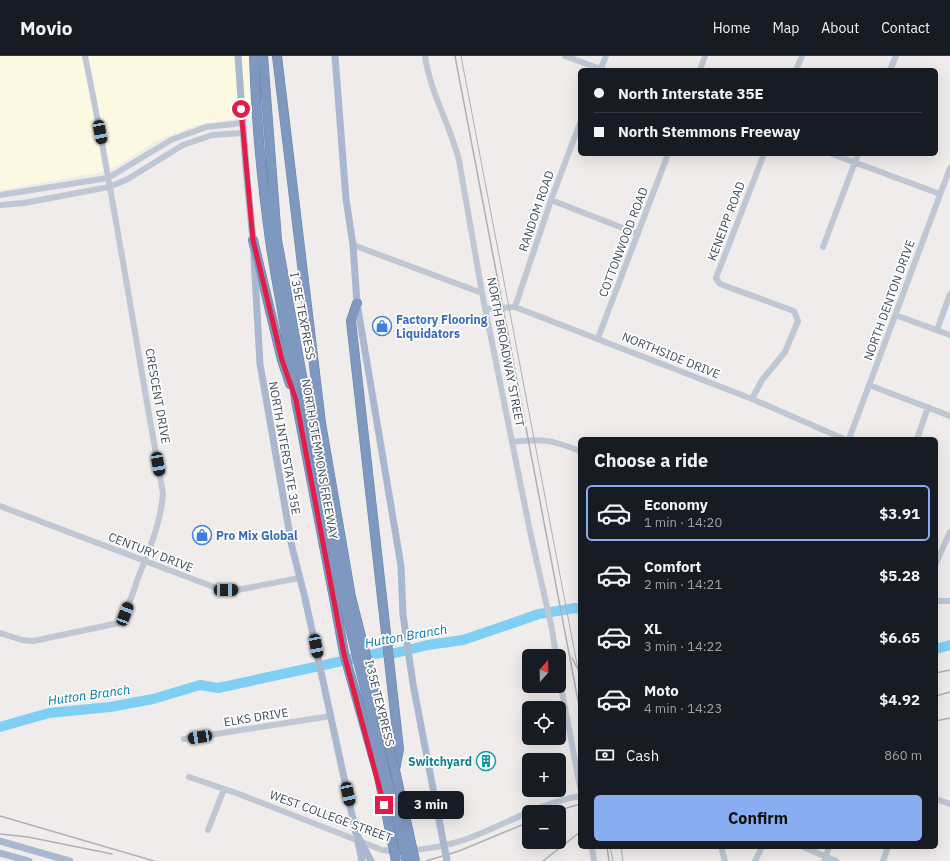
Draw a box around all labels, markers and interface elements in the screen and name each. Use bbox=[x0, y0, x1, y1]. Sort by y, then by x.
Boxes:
text: Movio bbox=[20, 16, 73, 40]
text: Home bbox=[713, 19, 750, 37]
text: Map bbox=[772, 19, 799, 37]
text: About bbox=[821, 19, 859, 37]
text: Contact bbox=[881, 19, 930, 37]
text: North Interstate 35E bbox=[618, 84, 764, 103]
route start bbox=[232, 100, 250, 118]
car bbox=[92, 119, 108, 145]
text: North Stemmons Freeway bbox=[618, 122, 800, 141]
street label: RANDOM ROAD bbox=[515, 169, 557, 253]
street label: KENEIPP ROAD bbox=[704, 179, 748, 263]
street label: COTTONWOOD ROAD bbox=[595, 185, 651, 299]
street label: NORTH DENTON DRIVE bbox=[860, 238, 918, 362]
street label: I 35E TEXPRESS bbox=[287, 271, 319, 361]
street label: NORTH BROADWAY STREET bbox=[484, 276, 528, 428]
place label: Factory Flooring Liquidators bbox=[396, 312, 488, 341]
shop icon: Factory Flooring Liquidators bbox=[371, 315, 393, 337]
street label: NORTHSIDE DRIVE bbox=[620, 329, 722, 381]
street label: CRESCENT DRIVE bbox=[142, 347, 174, 445]
street label: NORTH STEMMONS FREEWAY bbox=[298, 378, 342, 540]
street label: NORTH INTERSTATE 35E bbox=[266, 380, 304, 516]
text: Choose a ride bbox=[594, 449, 708, 472]
car bbox=[150, 451, 166, 477]
icon: car bbox=[596, 495, 632, 531]
text: Economy bbox=[644, 495, 708, 514]
text: $3.91 bbox=[879, 504, 920, 523]
text: 1 min · 14:20 bbox=[644, 514, 722, 531]
shop icon: Pro Mix Global bbox=[191, 524, 213, 546]
place label: Pro Mix Global bbox=[216, 528, 298, 543]
street label: CENTURY DRIVE bbox=[106, 529, 196, 575]
icon: car bbox=[596, 557, 632, 593]
text: Comfort bbox=[644, 557, 701, 576]
text: $5.28 bbox=[879, 566, 920, 585]
text: 2 min · 14:21 bbox=[644, 576, 722, 593]
car bbox=[214, 584, 238, 596]
car bbox=[115, 601, 135, 627]
icon: car bbox=[596, 619, 632, 655]
text: XL bbox=[644, 619, 662, 638]
water label: Hutton Branch bbox=[364, 620, 448, 652]
text: $6.65 bbox=[879, 628, 920, 647]
car bbox=[308, 633, 324, 659]
text: 3 min · 14:22 bbox=[644, 638, 722, 655]
north arrow bbox=[522, 649, 566, 693]
map controls bbox=[522, 649, 566, 849]
street label: I 35E TEXPRESS bbox=[362, 658, 398, 748]
water label: Hutton Branch bbox=[47, 681, 131, 709]
icon: car bbox=[596, 681, 632, 717]
text: Moto bbox=[644, 681, 679, 700]
text: $4.92 bbox=[879, 690, 920, 709]
text: 4 min · 14:23 bbox=[644, 700, 722, 717]
button: locate bbox=[522, 701, 566, 745]
street label: ELKS DRIVE bbox=[223, 704, 289, 730]
car bbox=[187, 729, 213, 745]
icon: cash bbox=[594, 744, 616, 766]
text: Cash bbox=[626, 746, 659, 765]
text: 860 m bbox=[884, 747, 922, 764]
building icon: Switchyard bbox=[475, 750, 497, 772]
button: + bbox=[522, 753, 566, 797]
place label: Switchyard bbox=[408, 754, 472, 769]
car bbox=[340, 781, 356, 807]
street label: WEST COLLEGE STREET bbox=[268, 787, 394, 845]
callout: 3 min bbox=[398, 791, 464, 819]
button: Confirm bbox=[594, 795, 922, 841]
route end bbox=[375, 796, 393, 814]
text: 3 min bbox=[414, 796, 448, 813]
button: − bbox=[522, 805, 566, 849]

